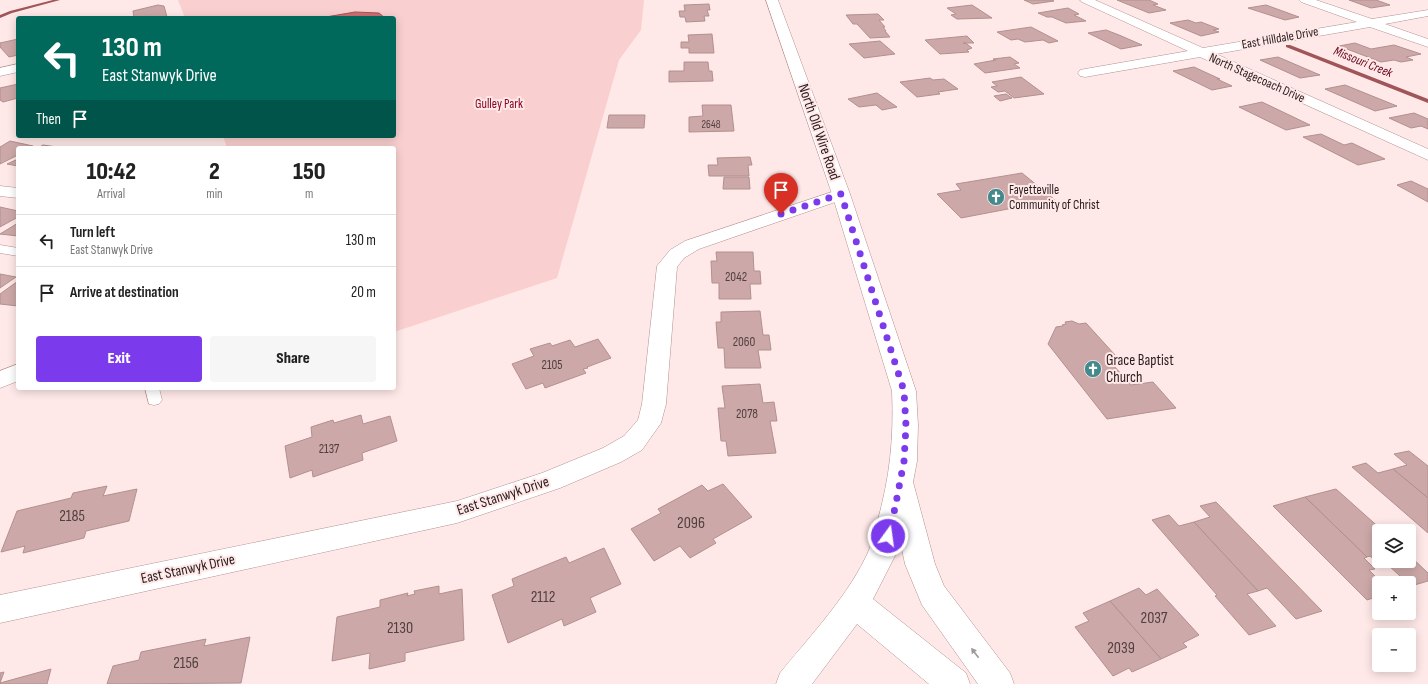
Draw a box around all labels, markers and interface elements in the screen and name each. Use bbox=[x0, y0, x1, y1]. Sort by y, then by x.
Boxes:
street label: East Hilldale Drive bbox=[1240, 23, 1320, 53]
text: 130 m bbox=[102, 31, 162, 64]
icon: left bbox=[36, 32, 88, 84]
water label: Missouri Creek bbox=[1331, 43, 1396, 82]
street label: North Stagecoach Drive bbox=[1207, 50, 1307, 106]
text: East Stanwyk Drive bbox=[102, 65, 217, 86]
street label: North Old Wire Road bbox=[794, 81, 844, 183]
park label: Gulley Park bbox=[475, 96, 523, 112]
icon: arrive bbox=[69, 108, 91, 130]
text: Then bbox=[36, 110, 61, 129]
house number: 2648 bbox=[702, 118, 721, 131]
text: 10:42 bbox=[86, 157, 136, 186]
text: 2 bbox=[209, 157, 220, 186]
text: 150 bbox=[293, 157, 326, 186]
pin bbox=[764, 173, 798, 214]
icon: arrive bbox=[770, 179, 792, 201]
place label: Fayetteville Community of Christ bbox=[1009, 182, 1100, 213]
text: Arrival bbox=[97, 186, 125, 202]
text: min bbox=[206, 186, 223, 202]
text: m bbox=[305, 186, 313, 202]
church icon: Fayetteville Community of Christ bbox=[986, 187, 1006, 207]
text: Turn left bbox=[70, 223, 115, 242]
icon: left bbox=[36, 230, 58, 252]
text: 130 m bbox=[346, 231, 376, 250]
text: East Stanwyk Drive bbox=[70, 242, 153, 258]
house number: 2042 bbox=[725, 269, 747, 285]
icon: arrive bbox=[36, 282, 58, 304]
text: Arrive at destination bbox=[70, 283, 179, 302]
text: 20 m bbox=[351, 283, 376, 302]
house number: 2060 bbox=[733, 334, 756, 350]
button: Exit bbox=[36, 336, 202, 382]
button: Share bbox=[210, 336, 376, 382]
place label: Grace Baptist Church bbox=[1106, 351, 1174, 387]
house number: 2105 bbox=[542, 357, 562, 373]
church icon: Grace Baptist Church bbox=[1083, 359, 1103, 379]
house number: 2078 bbox=[736, 406, 758, 422]
house number: 2137 bbox=[319, 441, 340, 457]
street label: East Stanwyk Drive bbox=[455, 472, 551, 520]
house number: 2185 bbox=[59, 507, 85, 526]
house number: 2096 bbox=[677, 514, 705, 533]
position arrow bbox=[867, 515, 909, 557]
map controls bbox=[1372, 524, 1416, 672]
button: layers bbox=[1372, 524, 1416, 568]
street label: East Stanwyk Drive bbox=[139, 550, 237, 588]
button: + bbox=[1372, 576, 1416, 620]
house number: 2112 bbox=[531, 588, 555, 607]
house number: 2037 bbox=[1141, 609, 1168, 628]
house number: 2130 bbox=[387, 619, 413, 638]
button: − bbox=[1372, 628, 1416, 672]
house number: 2039 bbox=[1107, 639, 1135, 658]
one-way arrow bbox=[971, 648, 979, 658]
house number: 2156 bbox=[173, 654, 199, 673]

